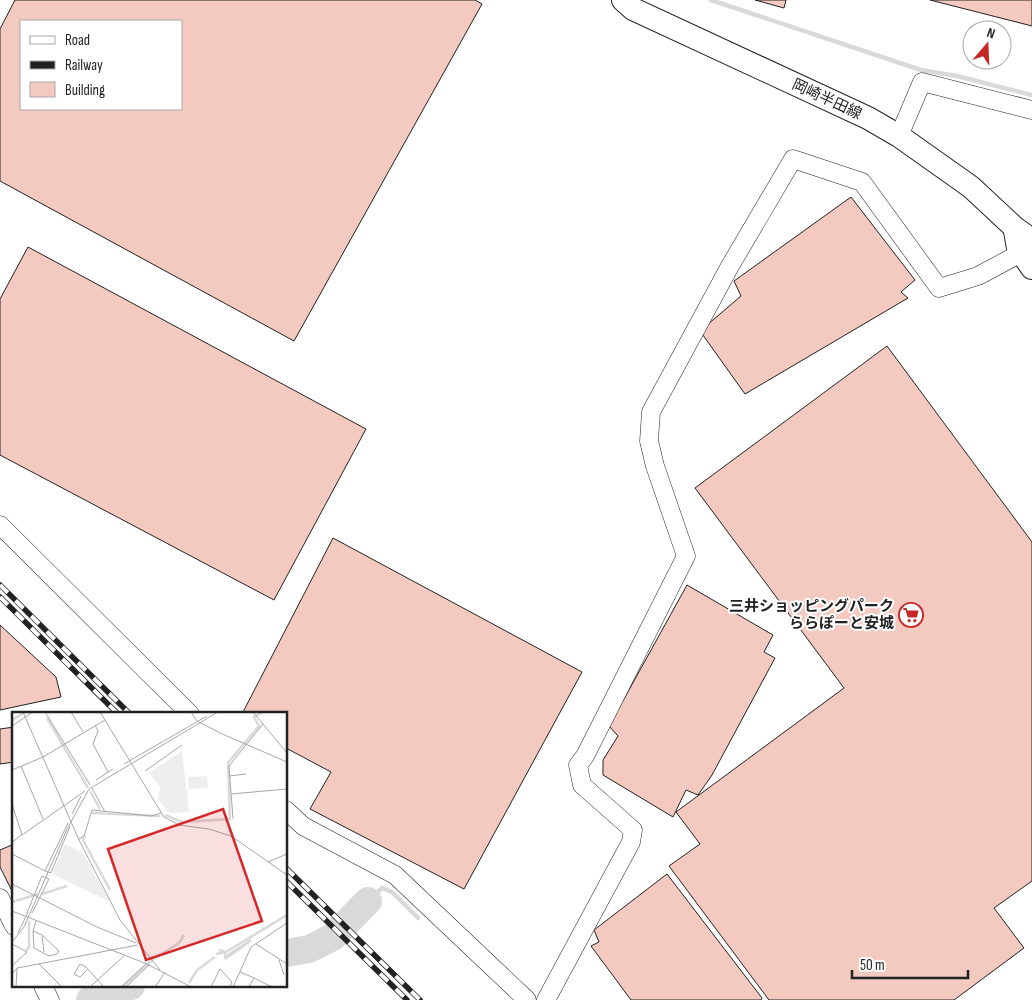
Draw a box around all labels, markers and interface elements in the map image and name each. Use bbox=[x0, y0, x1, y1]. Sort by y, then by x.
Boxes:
legend bbox=[20, 20, 182, 110]
north arrow bbox=[962, 20, 1012, 70]
text: N bbox=[985, 24, 997, 42]
text: Road bbox=[65, 31, 90, 50]
text: Railway bbox=[65, 56, 103, 75]
street label: 岡崎半田線 bbox=[789, 75, 865, 124]
text: Building bbox=[65, 81, 105, 100]
place label: 三井ショッピングパーク ららぽーと安城 bbox=[729, 597, 894, 633]
supermarket icon: 三井ショッピングパーク ららぽーと安城 bbox=[898, 602, 924, 628]
inset map bbox=[12, 712, 288, 988]
scale bar bbox=[852, 948, 968, 980]
text: 50 m bbox=[860, 956, 885, 975]

